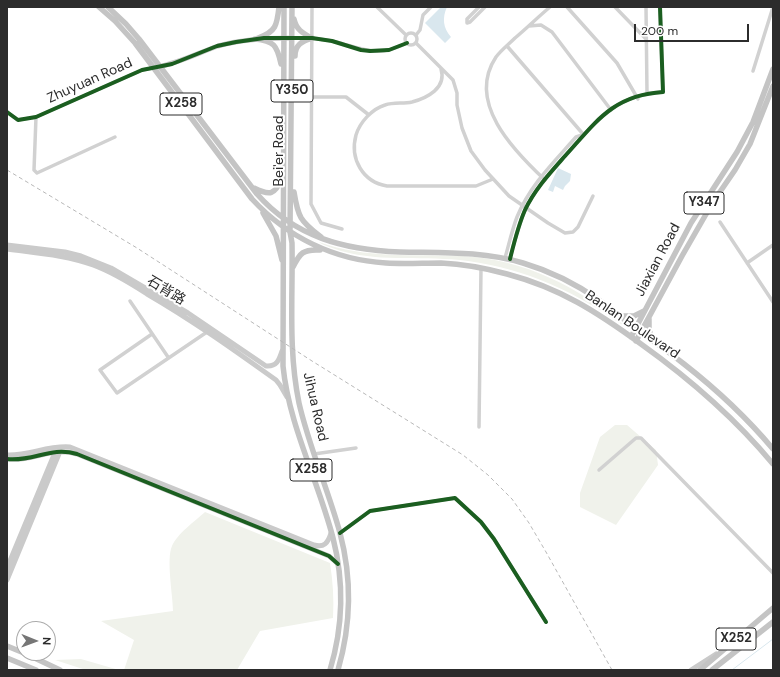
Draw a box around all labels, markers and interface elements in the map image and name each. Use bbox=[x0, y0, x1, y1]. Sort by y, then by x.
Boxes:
scale bar bbox=[636, 16, 751, 42]
text: 200 m bbox=[641, 23, 678, 39]
street label: Zhuyuan Road bbox=[45, 55, 135, 107]
road number: Y350 bbox=[271, 80, 313, 102]
road number: X258 bbox=[160, 93, 202, 115]
street label: Bei'er Road bbox=[271, 116, 287, 186]
road number: Y347 bbox=[684, 192, 724, 214]
street label: Jiaxian Road bbox=[632, 221, 684, 299]
street label: 石背路 bbox=[144, 273, 188, 309]
street label: Banlan Boulevard bbox=[582, 287, 682, 363]
street label: Jihua Road bbox=[299, 371, 331, 443]
road number: X258 bbox=[290, 459, 332, 481]
north arrow bbox=[16, 621, 56, 661]
road number: X252 bbox=[716, 628, 756, 650]
text: N bbox=[40, 637, 54, 645]

